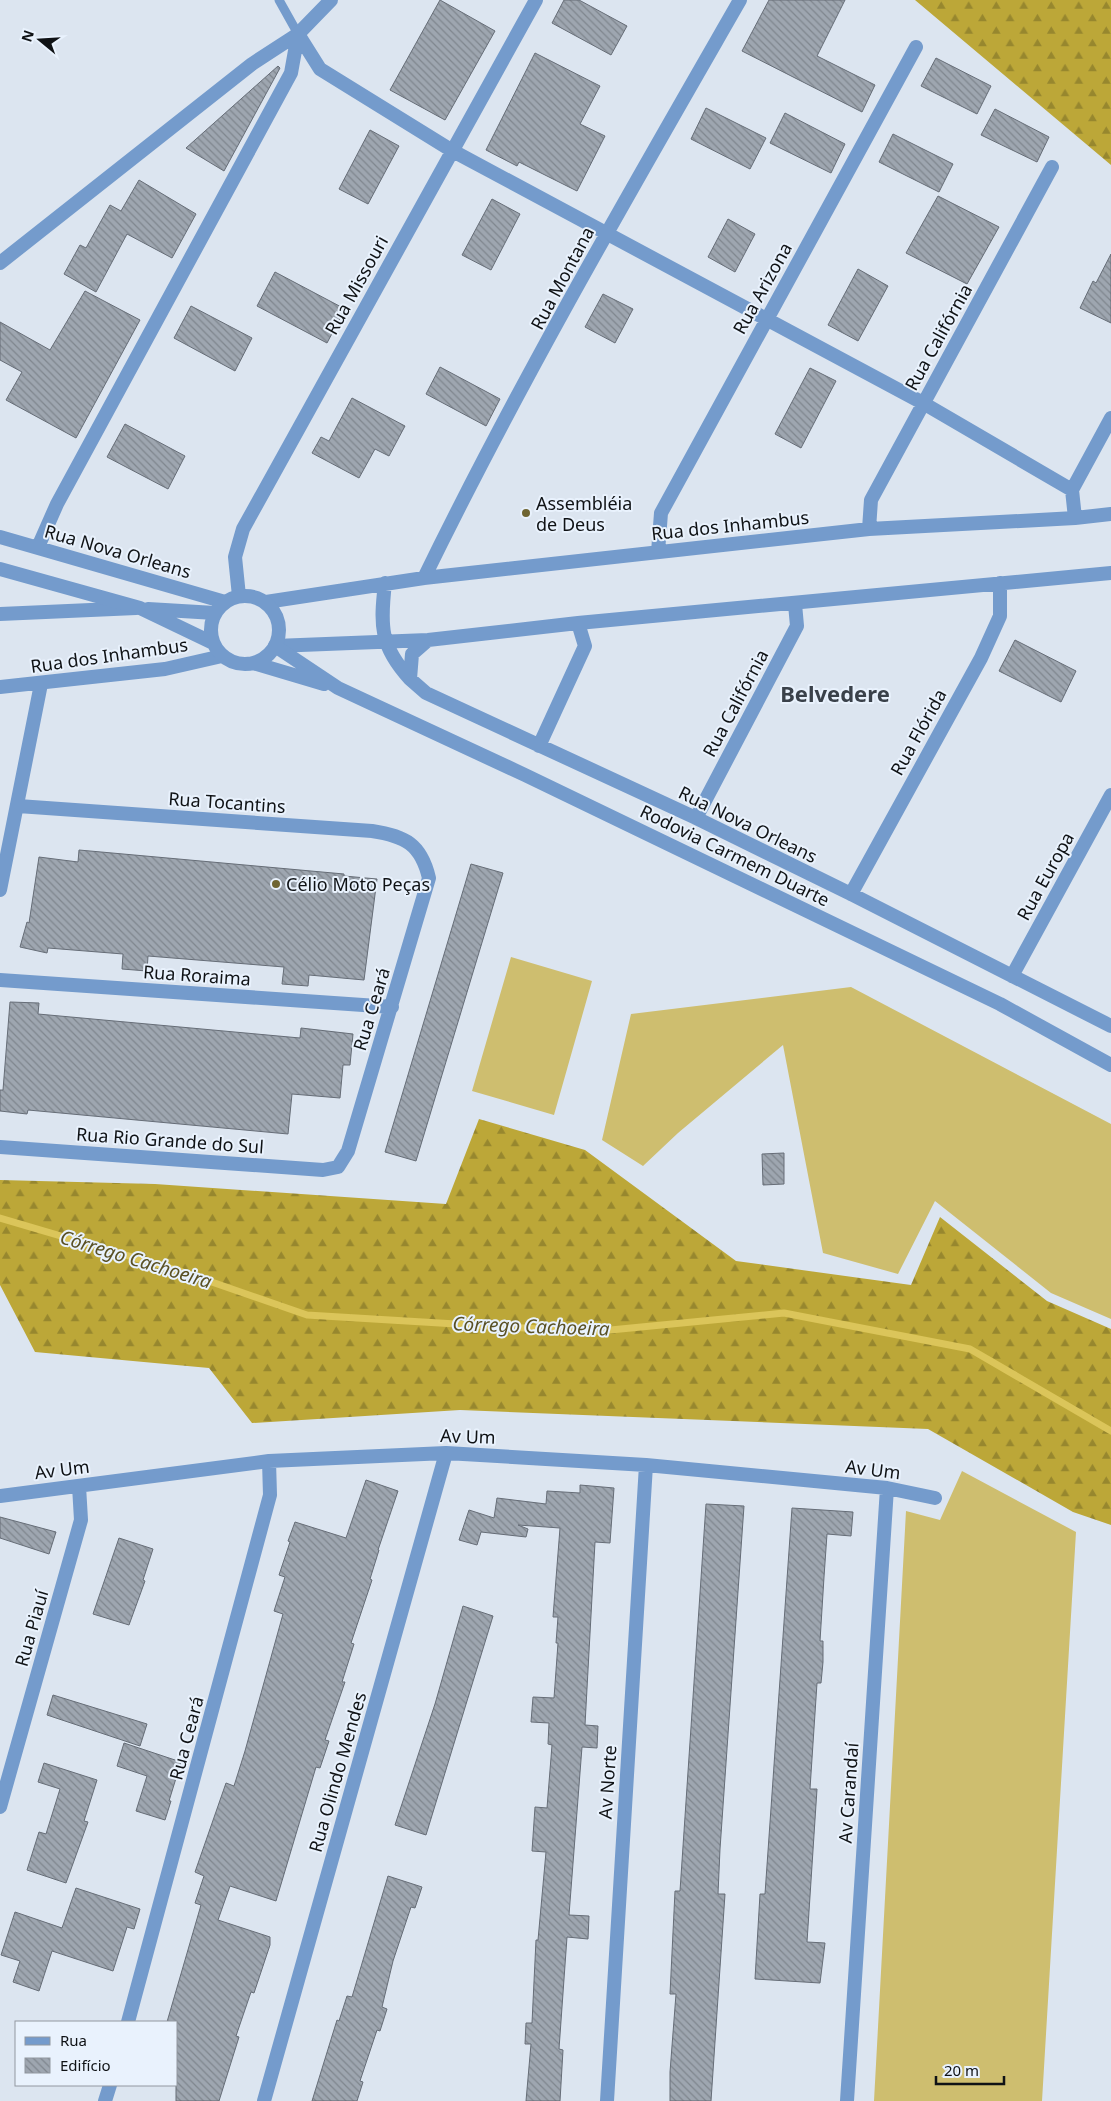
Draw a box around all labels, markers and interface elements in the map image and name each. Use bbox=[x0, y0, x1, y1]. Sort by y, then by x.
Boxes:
north arrow bbox=[15, 15, 65, 65]
text: N bbox=[16, 27, 38, 44]
street label: Rua Montana bbox=[525, 222, 599, 334]
street label: Rua Missouri bbox=[319, 231, 393, 339]
street label: Rua Arizona bbox=[727, 238, 797, 338]
street label: Rua Califórnia bbox=[899, 279, 977, 395]
place label: Assembléia de Deus bbox=[536, 491, 632, 536]
street label: Rua dos Inhambus bbox=[650, 505, 810, 545]
marker: Assembléia de Deus bbox=[520, 507, 532, 519]
street label: Rua Nova Orleans bbox=[42, 519, 194, 583]
street label: Rua dos Inhambus bbox=[29, 632, 189, 678]
street label: Rua Califórnia bbox=[697, 645, 773, 761]
district label: Belvedere bbox=[780, 678, 890, 708]
street label: Rua Flórida bbox=[884, 685, 952, 779]
street label: Rua Nova Orleans bbox=[675, 780, 821, 868]
street label: Rua Tocantins bbox=[168, 786, 286, 818]
street label: Rodovia Carmem Duarte bbox=[636, 799, 834, 911]
street label: Rua Europa bbox=[1011, 828, 1079, 924]
place label: Célio Moto Peças bbox=[286, 872, 430, 896]
marker: Célio Moto Peças bbox=[270, 878, 282, 890]
street label: Rua Roraima bbox=[142, 959, 252, 991]
street label: Rua Ceará bbox=[347, 964, 395, 1054]
street label: Rua Rio Grande do Sul bbox=[75, 1121, 265, 1159]
water label: Córrego Cachoeira bbox=[57, 1224, 215, 1294]
water label: Córrego Cachoeira bbox=[452, 1310, 610, 1342]
street label: Av Um bbox=[440, 1423, 496, 1449]
street label: Av Um bbox=[33, 1454, 91, 1484]
street label: Av Um bbox=[844, 1454, 902, 1484]
street label: Rua Piauí bbox=[9, 1587, 53, 1669]
street label: Rua Olindo Mendes bbox=[303, 1689, 371, 1855]
street label: Rua Ceará bbox=[163, 1693, 209, 1783]
street label: Av Carandaí bbox=[833, 1741, 864, 1844]
street label: Av Norte bbox=[592, 1744, 622, 1820]
legend bbox=[15, 2021, 178, 2086]
text: Rua bbox=[60, 2030, 87, 2050]
scale bar bbox=[936, 2054, 1004, 2086]
text: Edifício bbox=[60, 2055, 111, 2075]
text: 20 m bbox=[944, 2060, 979, 2080]

